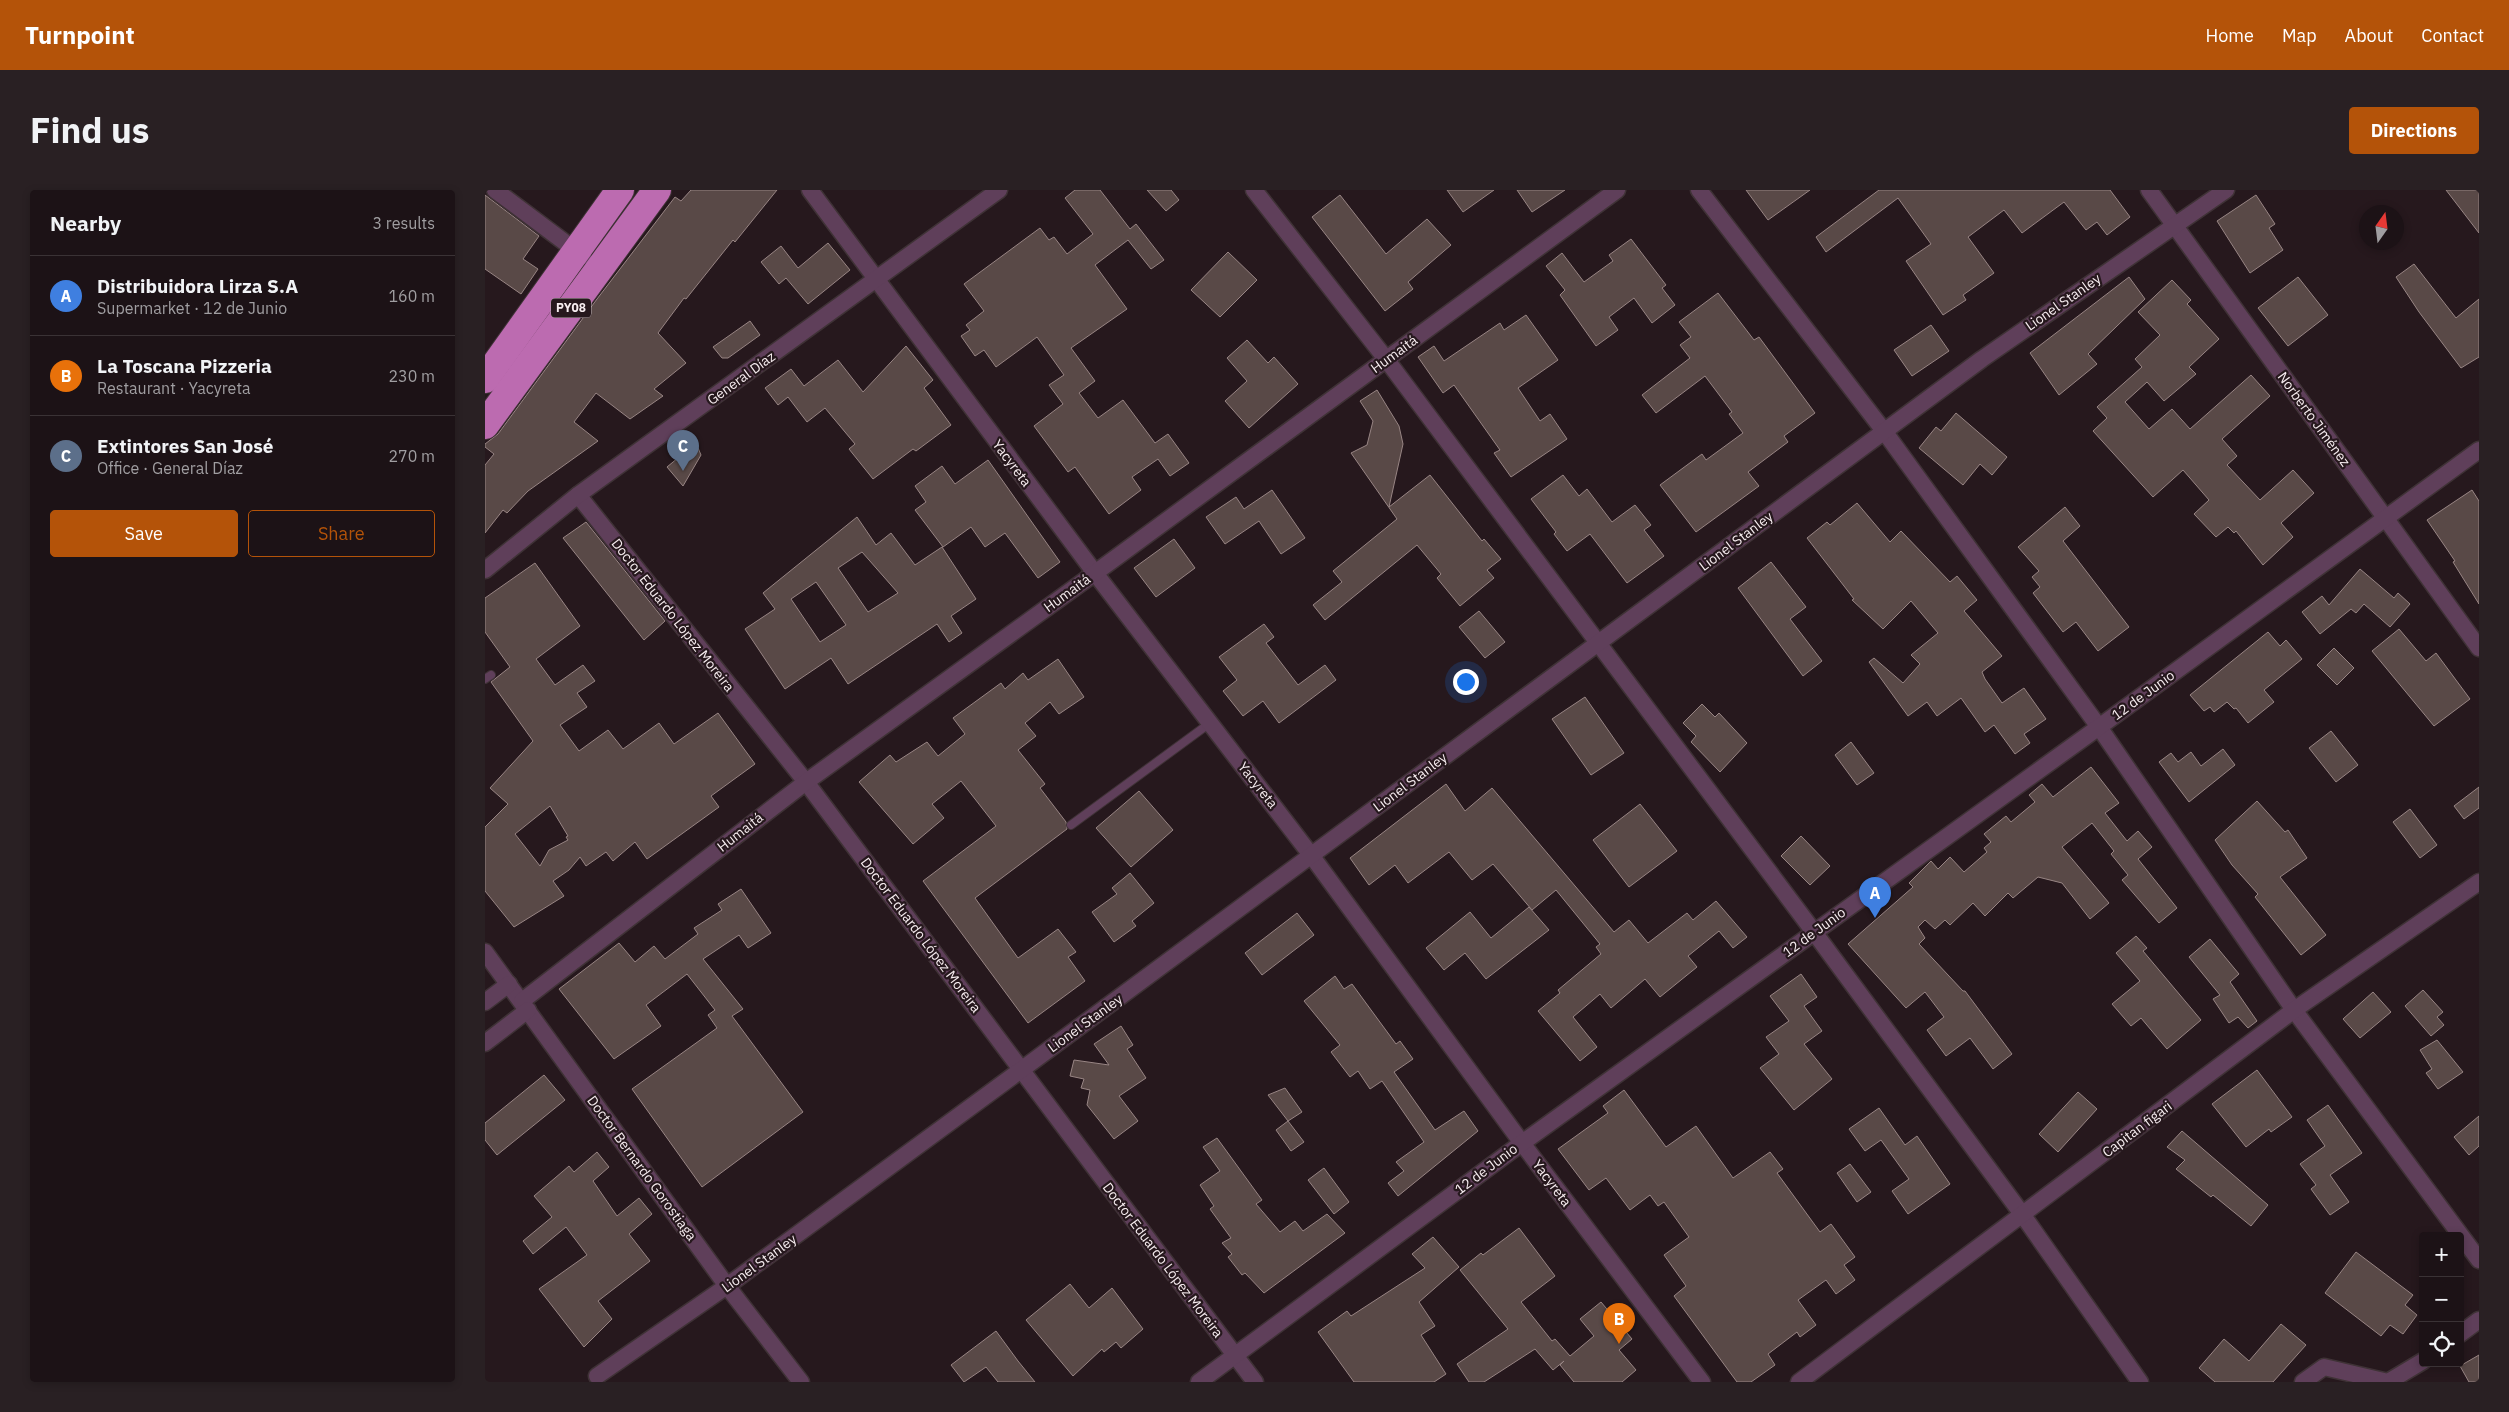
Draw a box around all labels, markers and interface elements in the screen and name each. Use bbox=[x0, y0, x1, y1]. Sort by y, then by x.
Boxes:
text: Turnpoint bbox=[25, 19, 135, 51]
text: Home bbox=[2206, 24, 2254, 47]
text: Map bbox=[2282, 24, 2317, 47]
text: About bbox=[2345, 24, 2393, 47]
text: Contact bbox=[2421, 24, 2484, 47]
text: Find us bbox=[30, 107, 149, 153]
button: Directions bbox=[2349, 107, 2479, 154]
north arrow bbox=[2359, 205, 2404, 250]
text: Nearby bbox=[50, 209, 121, 237]
text: 3 results bbox=[372, 213, 435, 233]
street label: Lionel Stanley bbox=[2022, 269, 2104, 335]
text: Distribuidora Lirza S.A bbox=[97, 274, 298, 298]
text: A bbox=[61, 286, 71, 306]
text: 160 m bbox=[388, 286, 435, 306]
text: Supermarket · 12 de Junio bbox=[97, 298, 287, 318]
road number: PY08 bbox=[551, 299, 591, 318]
street label: Humaitá bbox=[1367, 331, 1421, 377]
street label: General Díaz bbox=[704, 347, 779, 409]
text: La Toscana Pizzeria bbox=[97, 354, 272, 378]
text: B bbox=[61, 366, 71, 386]
text: 230 m bbox=[388, 366, 435, 386]
street label: Norberto Jiménez bbox=[2274, 368, 2355, 470]
text: Restaurant · Yacyreta bbox=[97, 378, 251, 398]
pin: C bbox=[667, 430, 699, 471]
text: Extintores San José bbox=[97, 434, 274, 458]
street label: Yacyreta bbox=[988, 436, 1036, 490]
text: C bbox=[61, 446, 71, 466]
text: 270 m bbox=[388, 446, 435, 466]
text: Office · General Díaz bbox=[97, 458, 243, 478]
street label: Lionel Stanley bbox=[1695, 507, 1777, 575]
button: Save bbox=[50, 510, 238, 557]
button: Share bbox=[248, 510, 435, 557]
street label: Doctor Eduardo López Moreira bbox=[608, 535, 739, 696]
street label: Humaitá bbox=[1040, 570, 1094, 616]
street label: 12 de Junio bbox=[2108, 666, 2178, 724]
your location bbox=[1453, 669, 1479, 695]
street label: Lionel Stanley bbox=[1369, 748, 1451, 816]
street label: Yacyreta bbox=[1234, 758, 1282, 812]
street label: Humaitá bbox=[713, 808, 767, 856]
street label: Doctor Eduardo López Moreira bbox=[857, 854, 986, 1017]
pin: A bbox=[1859, 877, 1891, 918]
street label: 12 de Junio bbox=[1779, 903, 1849, 961]
street label: Lionel Stanley bbox=[1044, 990, 1126, 1056]
street label: Doctor Bernardo Gorostiaga bbox=[583, 1092, 701, 1245]
street label: Capitan figari bbox=[2099, 1097, 2175, 1161]
street label: 12 de Junio bbox=[1451, 1140, 1521, 1198]
street label: Yacyreta bbox=[1528, 1156, 1576, 1210]
street label: Doctor Eduardo López Moreira bbox=[1099, 1179, 1228, 1342]
street label: Lionel Stanley bbox=[718, 1230, 800, 1296]
map controls bbox=[2419, 1232, 2464, 1367]
button: + bbox=[2419, 1232, 2464, 1277]
button: − bbox=[2419, 1277, 2464, 1322]
pin: B bbox=[1603, 1303, 1635, 1344]
button: locate bbox=[2419, 1322, 2464, 1367]

